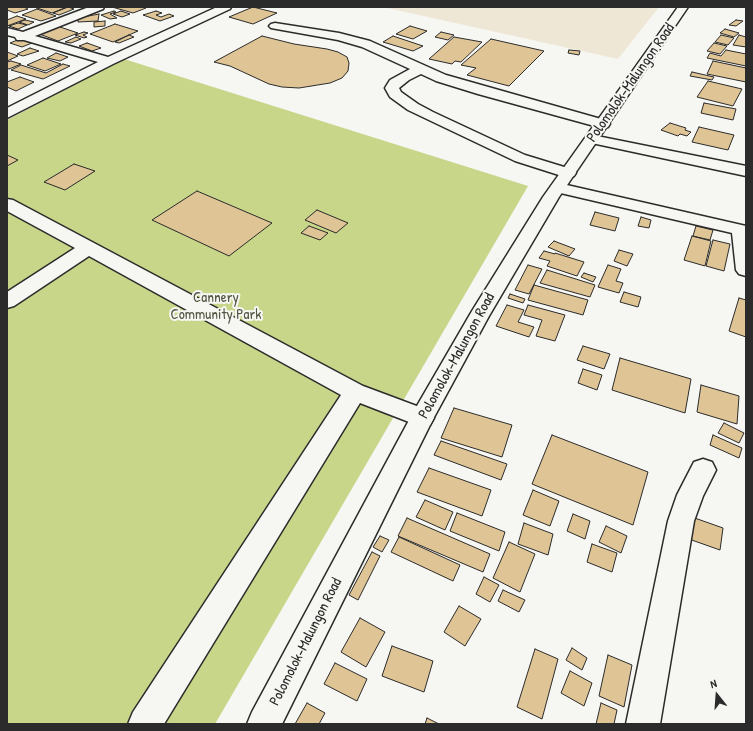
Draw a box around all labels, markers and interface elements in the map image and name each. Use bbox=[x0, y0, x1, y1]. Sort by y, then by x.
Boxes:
street label: Polomolok-Malungon Road bbox=[583, 20, 679, 146]
park label: Cannery Community Park bbox=[171, 289, 261, 324]
street label: Polomolok-Malungon Road bbox=[415, 290, 499, 422]
street label: Polomolok-Malungon Road bbox=[266, 575, 346, 709]
north arrow bbox=[697, 675, 737, 715]
text: N bbox=[709, 676, 718, 691]

